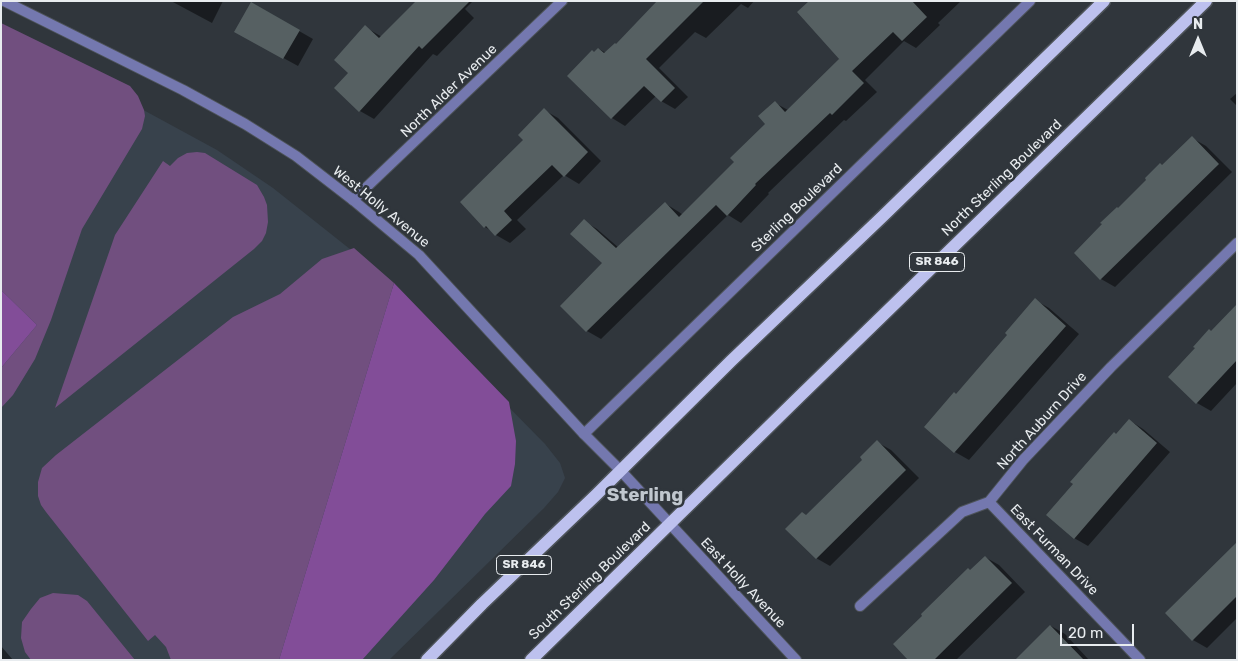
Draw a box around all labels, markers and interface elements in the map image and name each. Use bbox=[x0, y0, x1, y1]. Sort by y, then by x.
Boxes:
north arrow bbox=[1173, 15, 1223, 65]
text: N bbox=[1193, 16, 1203, 33]
street label: North Alder Avenue bbox=[397, 41, 501, 141]
street label: North Sterling Boulevard bbox=[938, 116, 1066, 240]
street label: Sterling Boulevard bbox=[748, 160, 846, 256]
street label: West Holly Avenue bbox=[329, 163, 433, 251]
road number: SR 846 bbox=[910, 252, 964, 272]
street label: North Auburn Drive bbox=[994, 369, 1090, 473]
district label: Sterling bbox=[607, 485, 683, 507]
street label: East Furman Drive bbox=[1006, 501, 1102, 599]
street label: South Sterling Boulevard bbox=[526, 519, 654, 643]
street label: East Holly Avenue bbox=[697, 534, 789, 632]
road number: SR 846 bbox=[496, 556, 552, 574]
scale bar bbox=[1063, 614, 1137, 646]
text: 20 m bbox=[1068, 624, 1103, 642]

